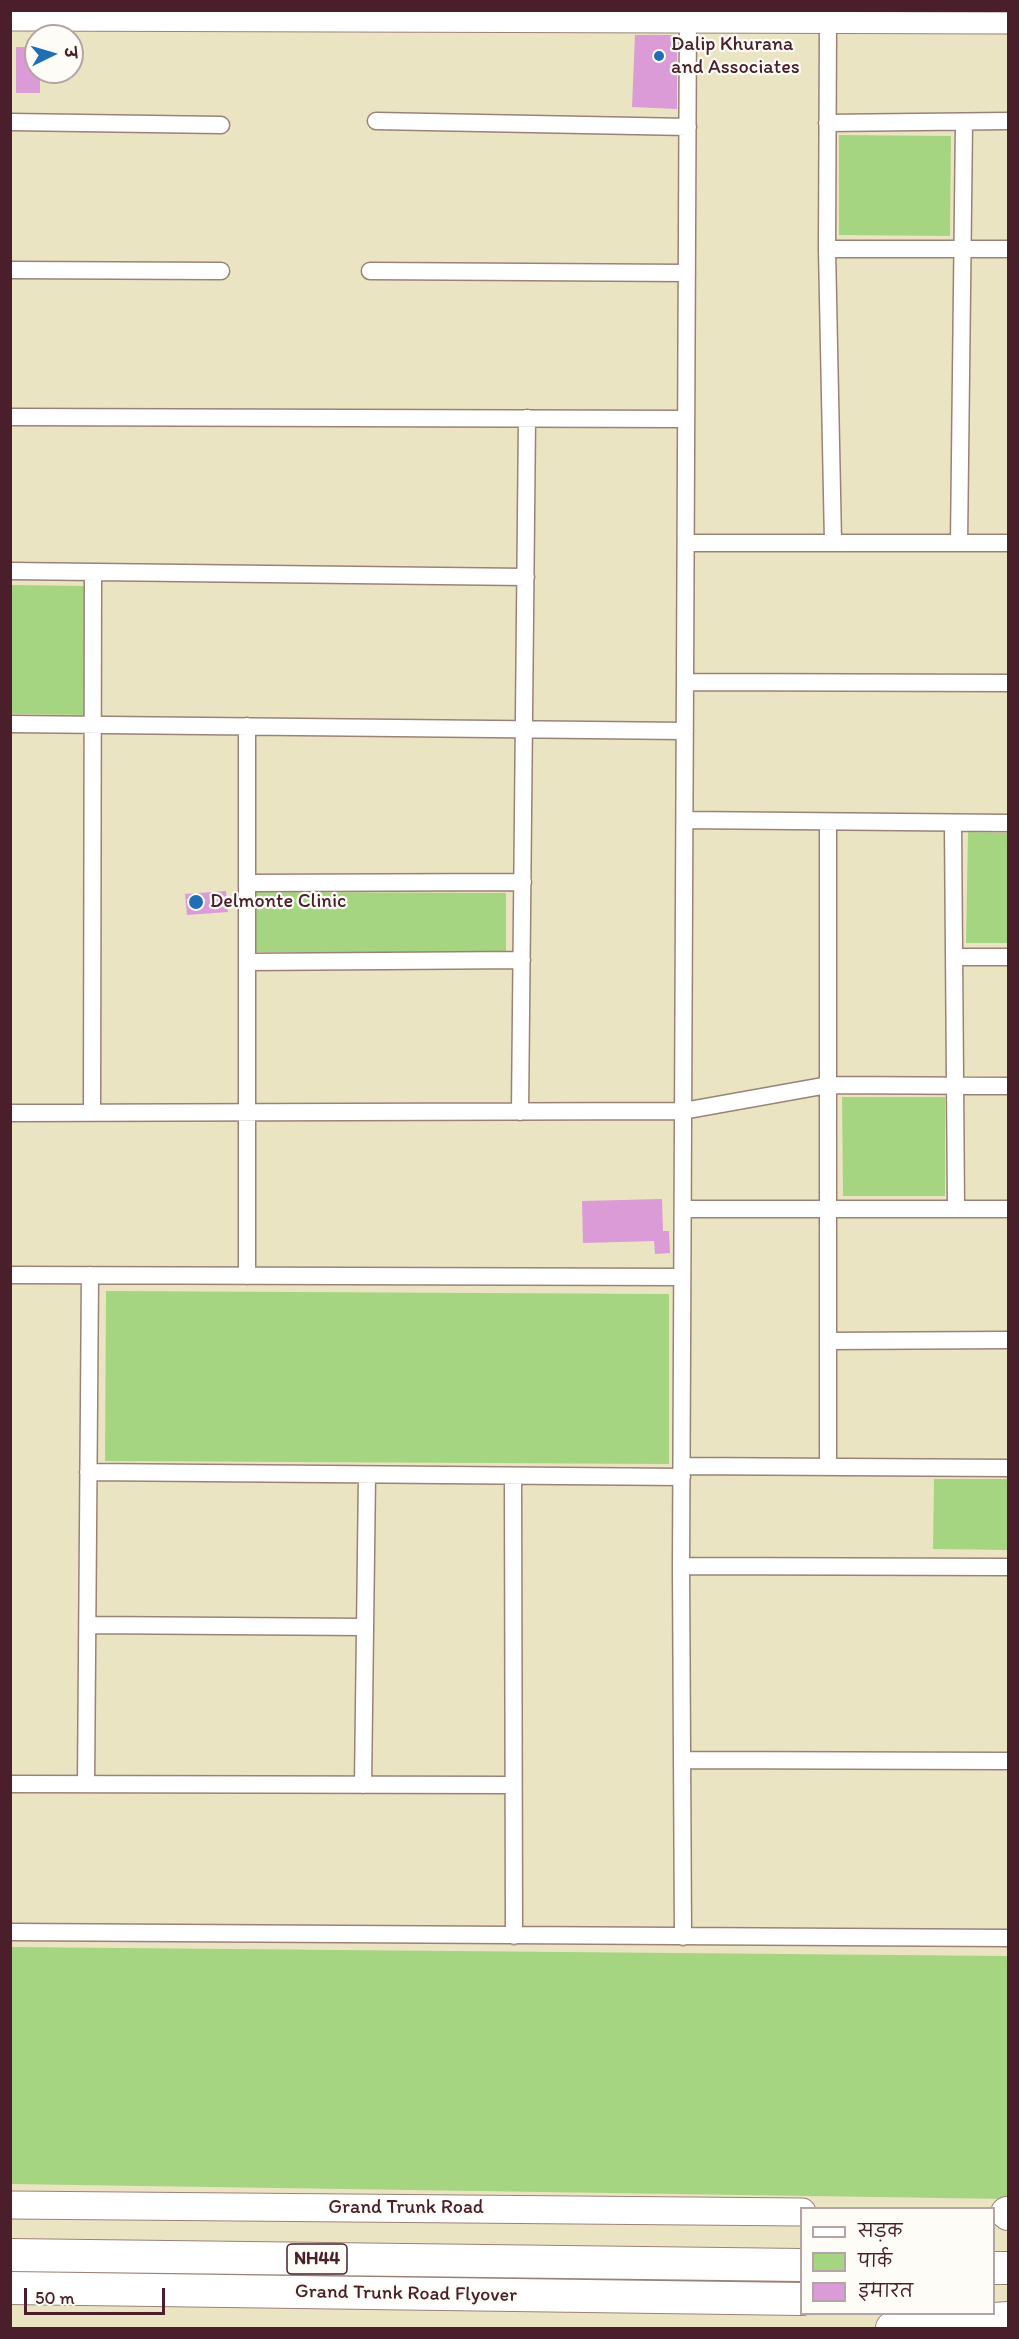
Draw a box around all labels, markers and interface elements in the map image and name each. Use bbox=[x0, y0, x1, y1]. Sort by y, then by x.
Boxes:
north arrow bbox=[24, 24, 84, 84]
place label: Dalip Khurana and Associates bbox=[671, 33, 800, 80]
text: उ bbox=[61, 46, 80, 59]
marker: Dalip Khurana and Associates bbox=[652, 49, 666, 63]
place label: Delmonte Clinic bbox=[210, 890, 346, 914]
marker: Delmonte Clinic bbox=[187, 893, 205, 911]
street label: Grand Trunk Road bbox=[328, 2196, 484, 2220]
legend bbox=[800, 2207, 995, 2315]
text: सड़क bbox=[858, 2220, 902, 2242]
road number: NH44 bbox=[287, 2244, 347, 2274]
text: पार्क bbox=[858, 2250, 892, 2272]
scale bar bbox=[27, 2276, 168, 2314]
street label: Grand Trunk Road Flyover bbox=[295, 2280, 517, 2308]
text: इमारत bbox=[858, 2280, 913, 2302]
text: 50 m bbox=[35, 2287, 75, 2309]

